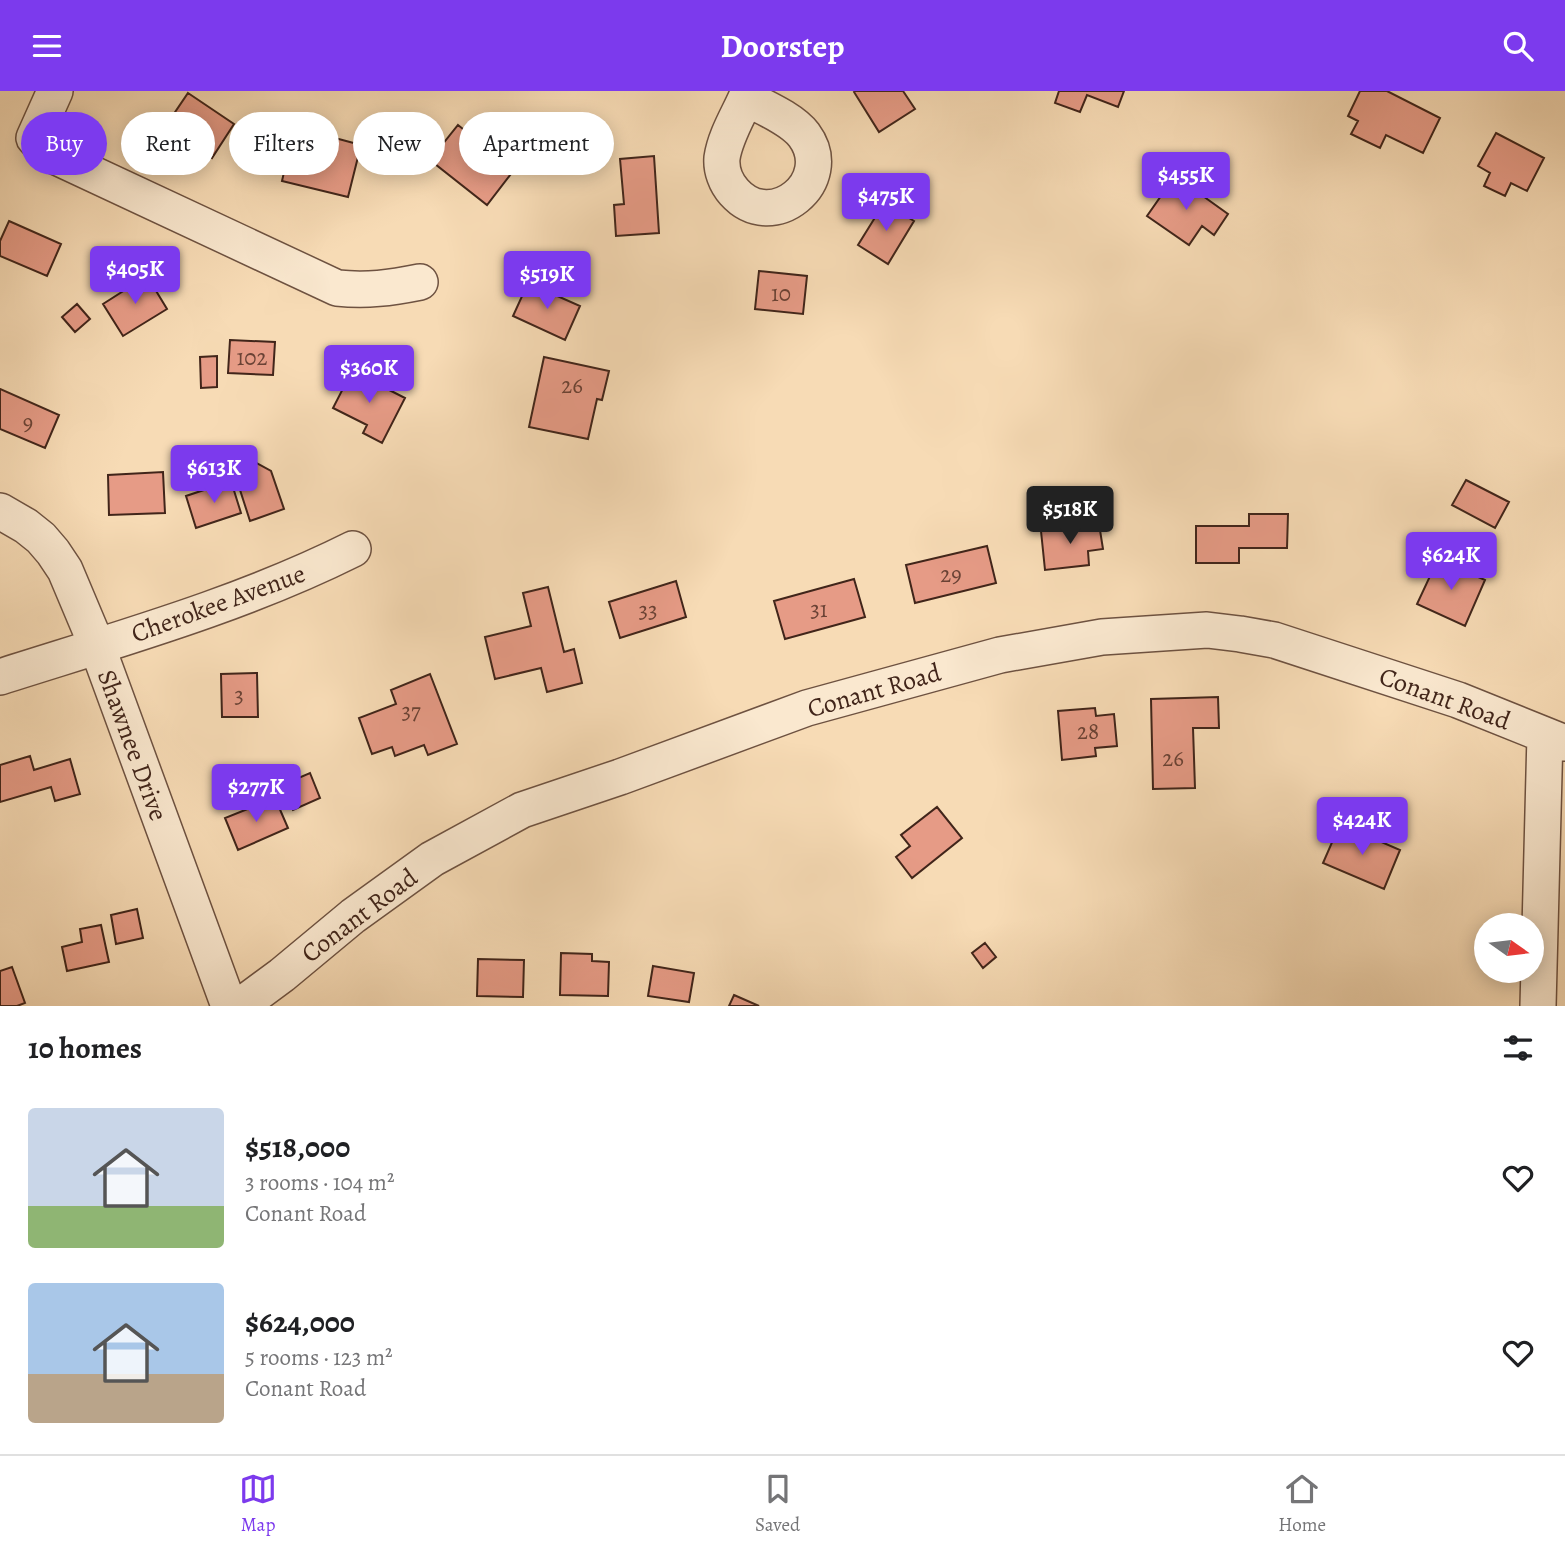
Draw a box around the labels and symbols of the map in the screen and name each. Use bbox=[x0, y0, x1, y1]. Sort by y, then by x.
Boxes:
pin: $455K bbox=[1137, 152, 1235, 212]
pin: $475K bbox=[837, 173, 935, 233]
pin: $405K bbox=[86, 247, 184, 306]
pin: $519K bbox=[498, 251, 596, 311]
house number: 10 bbox=[771, 278, 791, 309]
house number: 102 bbox=[236, 342, 268, 373]
pin: $360K bbox=[320, 345, 418, 405]
house number: 26 bbox=[561, 370, 583, 401]
house number: 9 bbox=[23, 407, 33, 438]
pin: $613K bbox=[165, 445, 263, 505]
pin: $518K bbox=[1021, 487, 1119, 546]
pin: $624K bbox=[1402, 533, 1500, 592]
street label: Cherokee Avenue bbox=[126, 556, 310, 651]
house number: 29 bbox=[940, 559, 962, 590]
house number: 31 bbox=[810, 594, 828, 625]
house number: 33 bbox=[638, 595, 658, 626]
street label: Conant Road bbox=[803, 655, 945, 726]
street label: Conant Road bbox=[1374, 659, 1515, 738]
street label: Shawnee Drive bbox=[89, 665, 176, 826]
house number: 3 bbox=[234, 680, 244, 711]
house number: 37 bbox=[401, 696, 421, 727]
house number: 28 bbox=[1077, 716, 1099, 747]
house number: 26 bbox=[1162, 743, 1184, 774]
pin: $277K bbox=[207, 765, 305, 824]
pin: $424K bbox=[1313, 797, 1411, 857]
street label: Conant Road bbox=[294, 860, 425, 971]
north arrow bbox=[1474, 913, 1544, 983]

